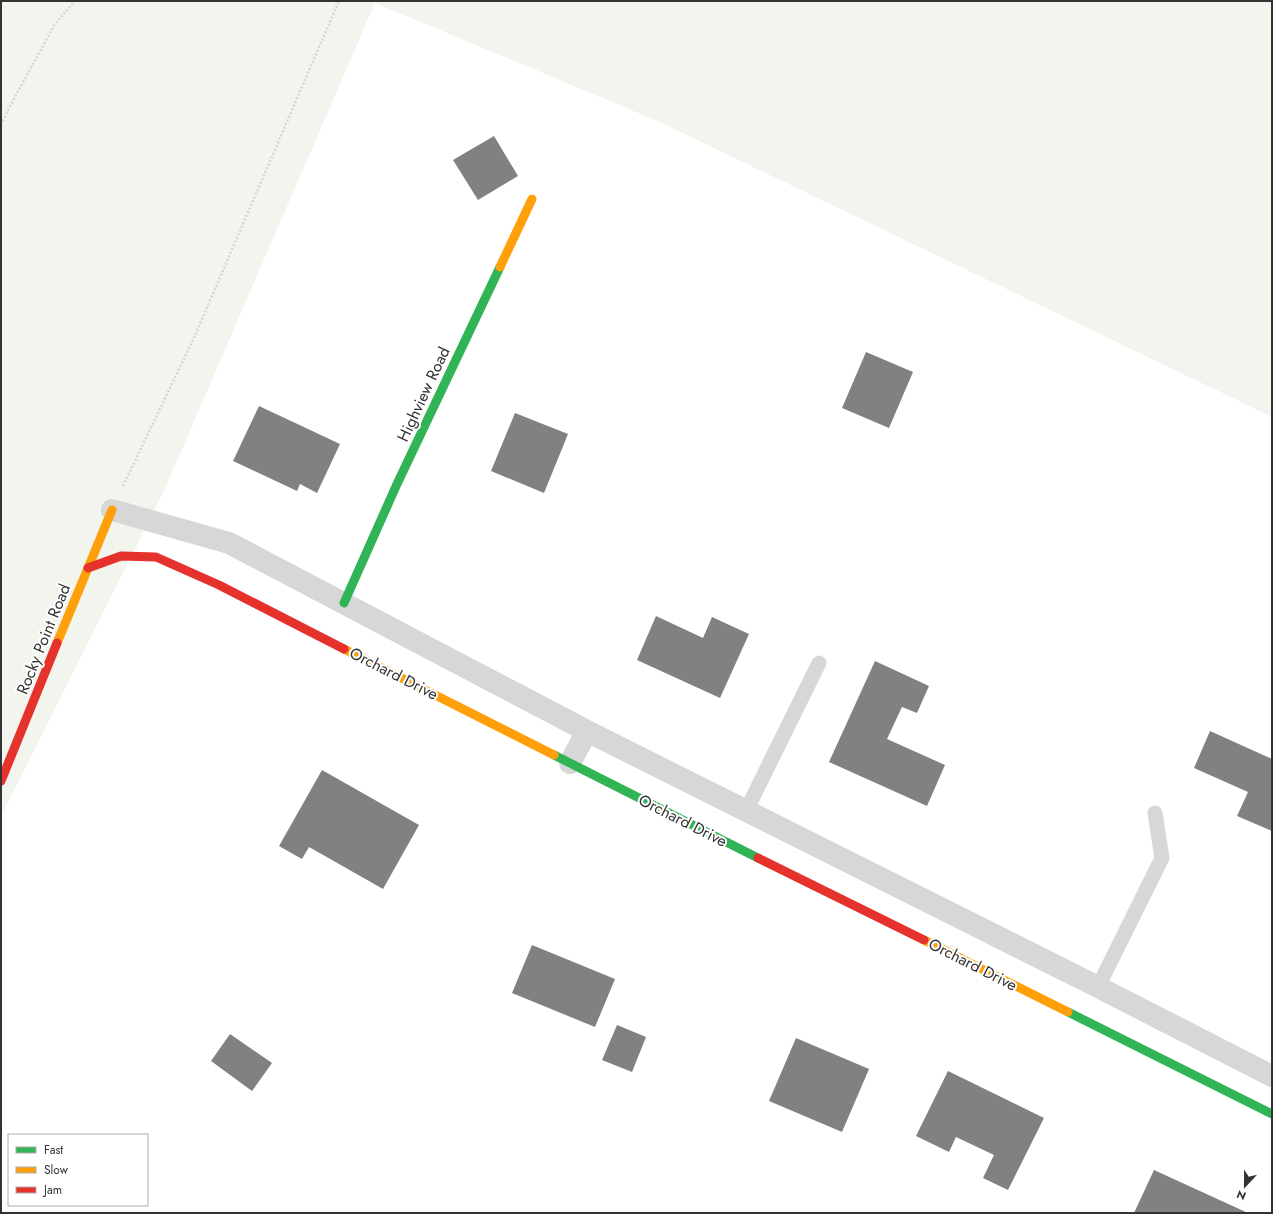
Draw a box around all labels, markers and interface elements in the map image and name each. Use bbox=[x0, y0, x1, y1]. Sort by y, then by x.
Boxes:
street label: Highview Road bbox=[391, 343, 456, 445]
street label: Rocky Point Road bbox=[11, 581, 76, 698]
street label: Orchard Drive bbox=[346, 641, 442, 706]
street label: Orchard Drive bbox=[635, 788, 731, 853]
street label: Orchard Drive bbox=[925, 932, 1021, 997]
legend bbox=[8, 1134, 148, 1206]
text: Fast bbox=[44, 1141, 63, 1159]
text: Slow bbox=[44, 1161, 69, 1179]
north arrow bbox=[1225, 1166, 1265, 1206]
text: Jam bbox=[42, 1181, 62, 1199]
text: N bbox=[1234, 1186, 1248, 1204]

